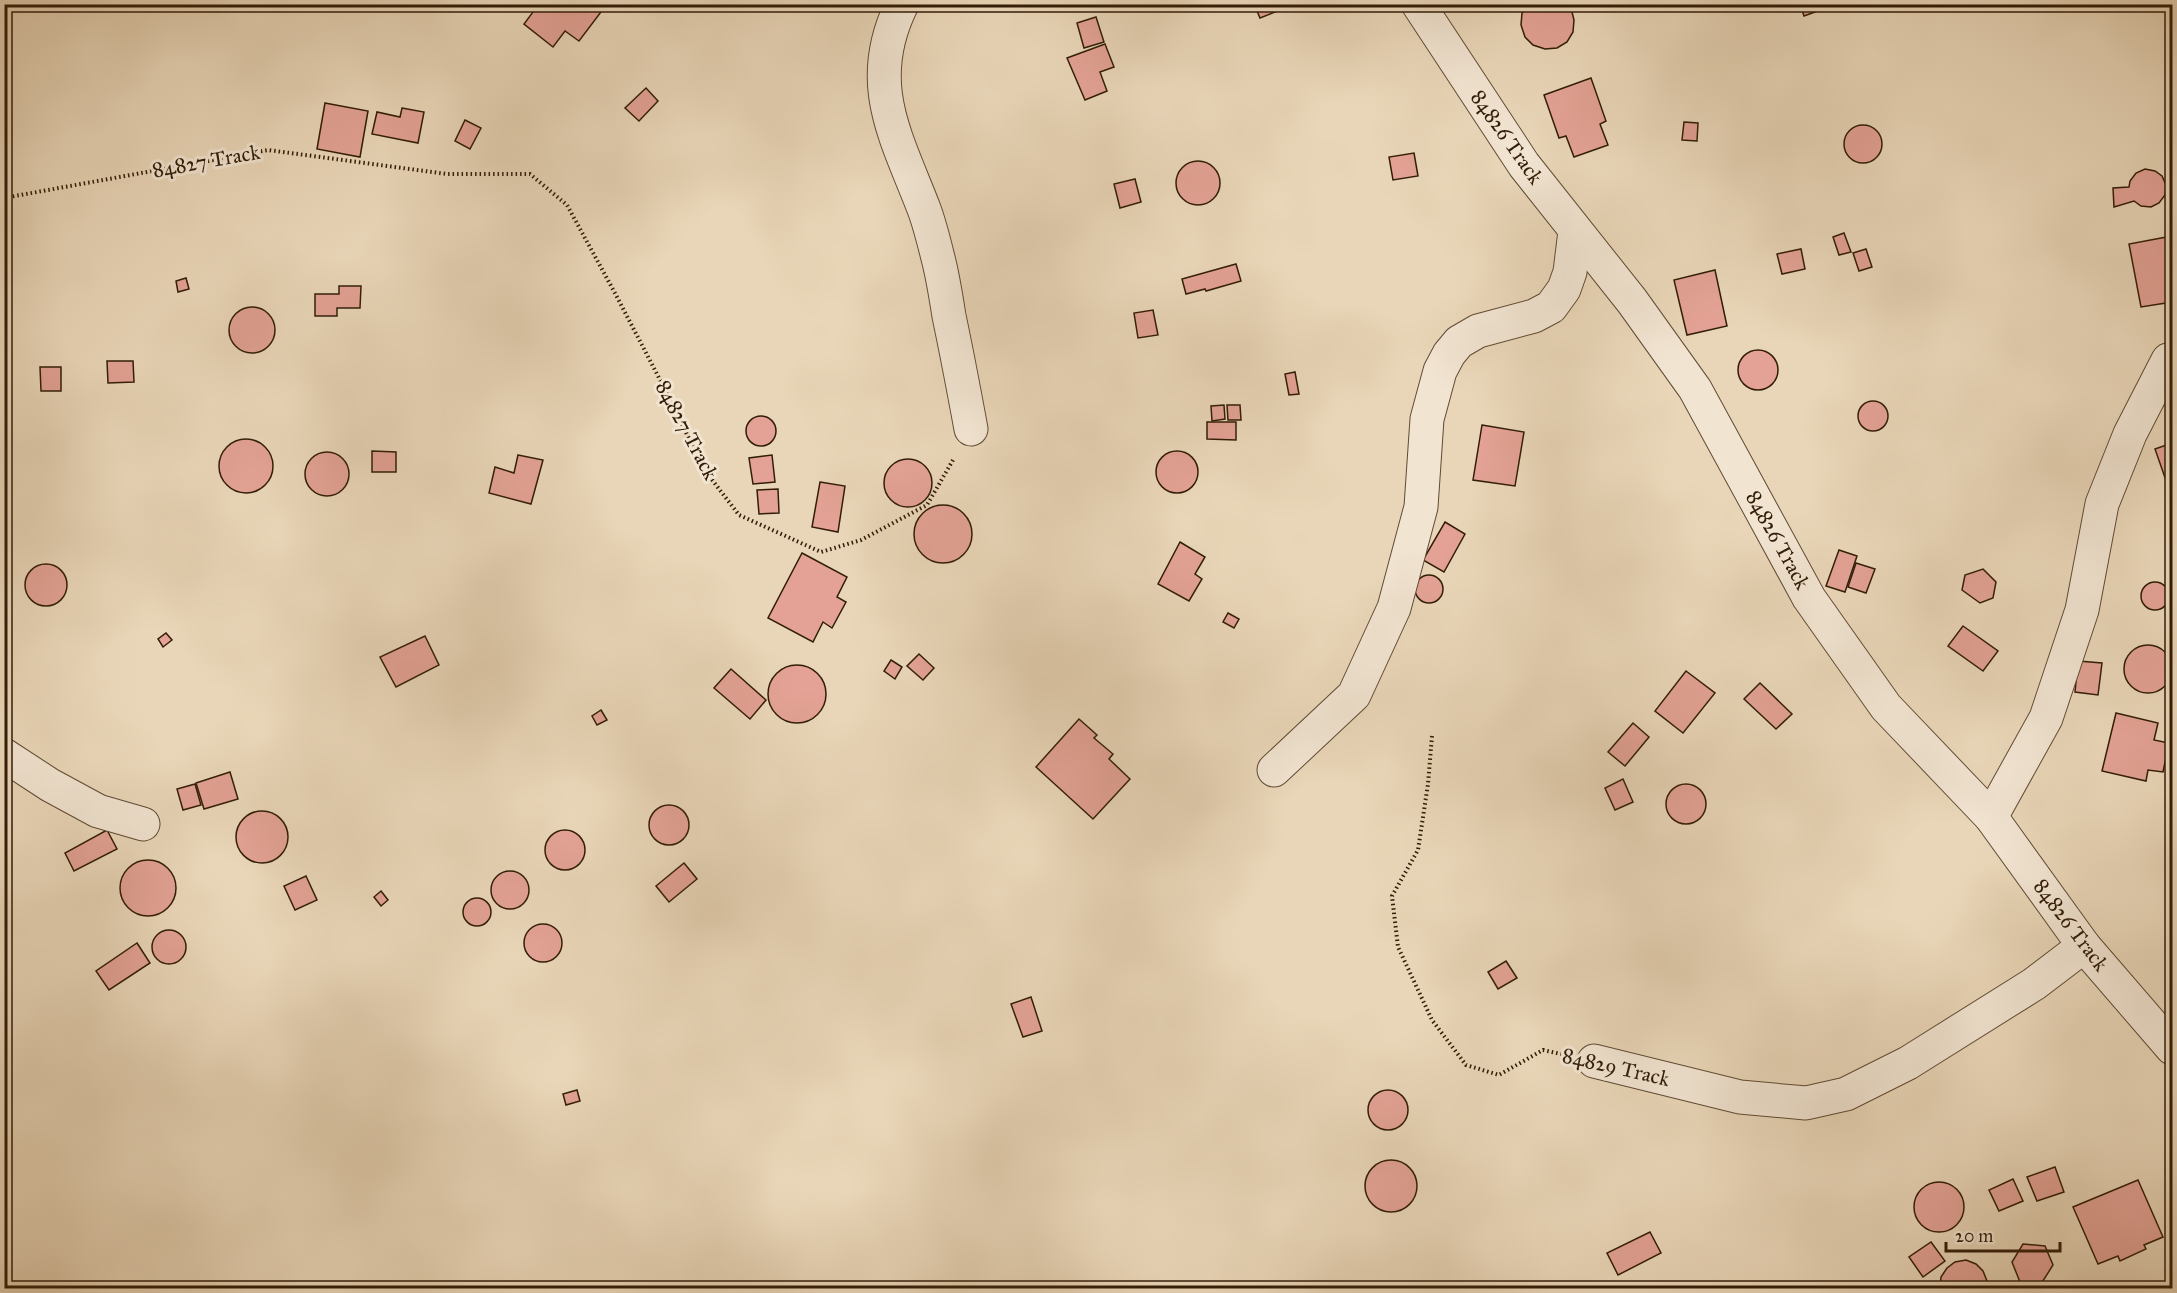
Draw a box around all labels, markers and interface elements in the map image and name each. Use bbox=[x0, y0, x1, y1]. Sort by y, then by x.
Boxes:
street label: 84826 Track bbox=[1465, 85, 1549, 189]
street label: 84827 Track bbox=[150, 139, 262, 183]
street label: 84827 Track bbox=[650, 376, 724, 484]
street label: 84826 Track bbox=[1740, 486, 1816, 594]
street label: 84826 Track bbox=[2028, 874, 2114, 977]
street label: 84829 Track bbox=[1560, 1042, 1672, 1092]
scale bar bbox=[1946, 1215, 2060, 1253]
text: 20 m bbox=[1955, 1225, 1993, 1247]

